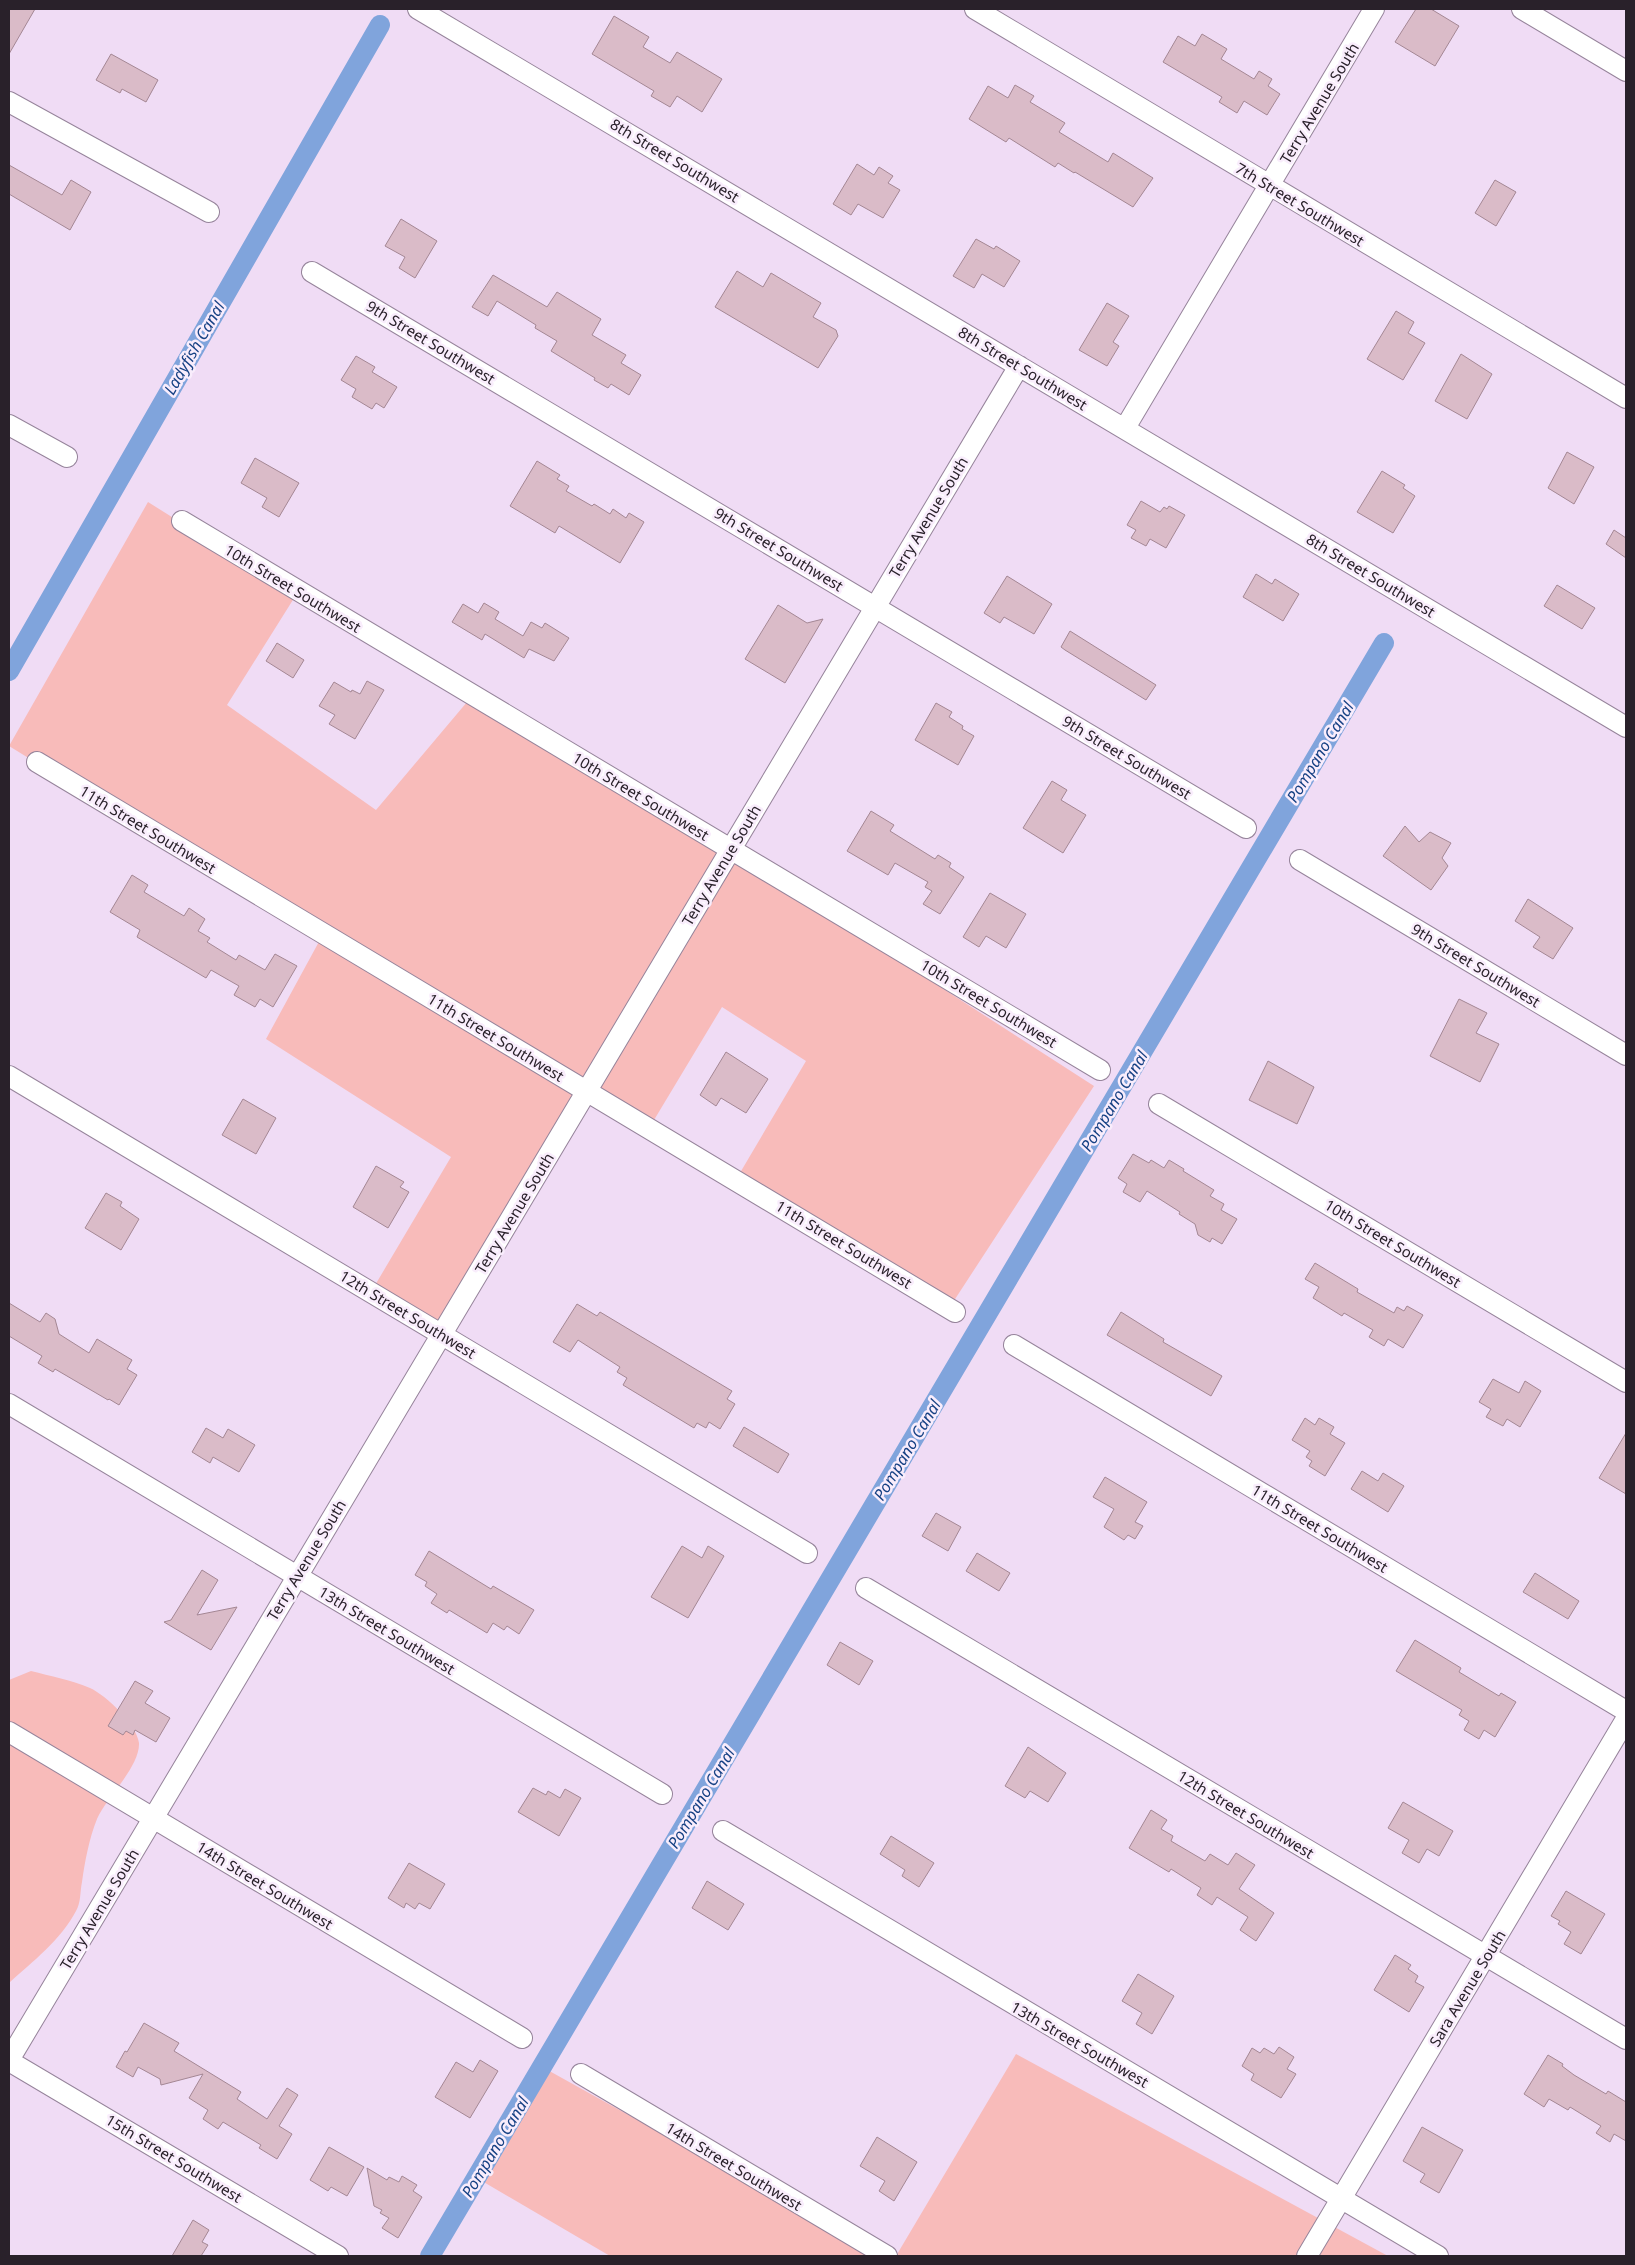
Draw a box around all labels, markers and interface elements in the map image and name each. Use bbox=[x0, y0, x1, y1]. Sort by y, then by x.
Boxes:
street label: Terry Avenue South bbox=[1275, 39, 1363, 167]
street label: 8th Street Southwest bbox=[607, 114, 744, 207]
street label: 7th Street Southwest bbox=[1232, 158, 1369, 251]
street label: 9th Street Southwest bbox=[363, 296, 500, 389]
water label: Ladyfish Canal bbox=[158, 297, 230, 399]
street label: 8th Street Southwest bbox=[955, 322, 1092, 415]
street label: Terry Avenue South bbox=[884, 453, 972, 581]
street label: 9th Street Southwest bbox=[711, 503, 848, 596]
street label: 8th Street Southwest bbox=[1303, 529, 1440, 622]
street label: 10th Street Southwest bbox=[221, 539, 365, 637]
water label: Pompano Canal bbox=[1281, 697, 1359, 806]
street label: 9th Street Southwest bbox=[1059, 711, 1196, 804]
street label: 10th Street Southwest bbox=[569, 747, 713, 845]
street label: 11th Street Southwest bbox=[76, 780, 220, 878]
street label: Terry Avenue South bbox=[677, 801, 765, 929]
street label: 9th Street Southwest bbox=[1408, 919, 1545, 1012]
street label: 10th Street Southwest bbox=[917, 954, 1061, 1052]
street label: 11th Street Southwest bbox=[424, 988, 568, 1086]
water label: Pompano Canal bbox=[1075, 1046, 1153, 1155]
street label: Terry Avenue South bbox=[470, 1149, 558, 1277]
street label: 10th Street Southwest bbox=[1321, 1194, 1465, 1292]
street label: 11th Street Southwest bbox=[772, 1195, 916, 1293]
street label: 12th Street Southwest bbox=[336, 1265, 480, 1363]
water label: Pompano Canal bbox=[868, 1395, 946, 1504]
street label: 11th Street Southwest bbox=[1248, 1479, 1392, 1577]
street label: Terry Avenue South bbox=[262, 1496, 350, 1624]
street label: 13th Street Southwest bbox=[315, 1581, 459, 1679]
water label: Pompano Canal bbox=[662, 1743, 740, 1852]
street label: 12th Street Southwest bbox=[1174, 1765, 1318, 1863]
street label: 14th Street Southwest bbox=[193, 1836, 337, 1934]
street label: Terry Avenue South bbox=[55, 1845, 143, 1973]
street label: Sara Avenue South bbox=[1424, 1926, 1510, 2050]
street label: 13th Street Southwest bbox=[1008, 1996, 1153, 2092]
water label: Pompano Canal bbox=[456, 2092, 534, 2201]
street label: 15th Street Southwest bbox=[102, 2109, 246, 2207]
street label: 14th Street Southwest bbox=[662, 2117, 806, 2215]

